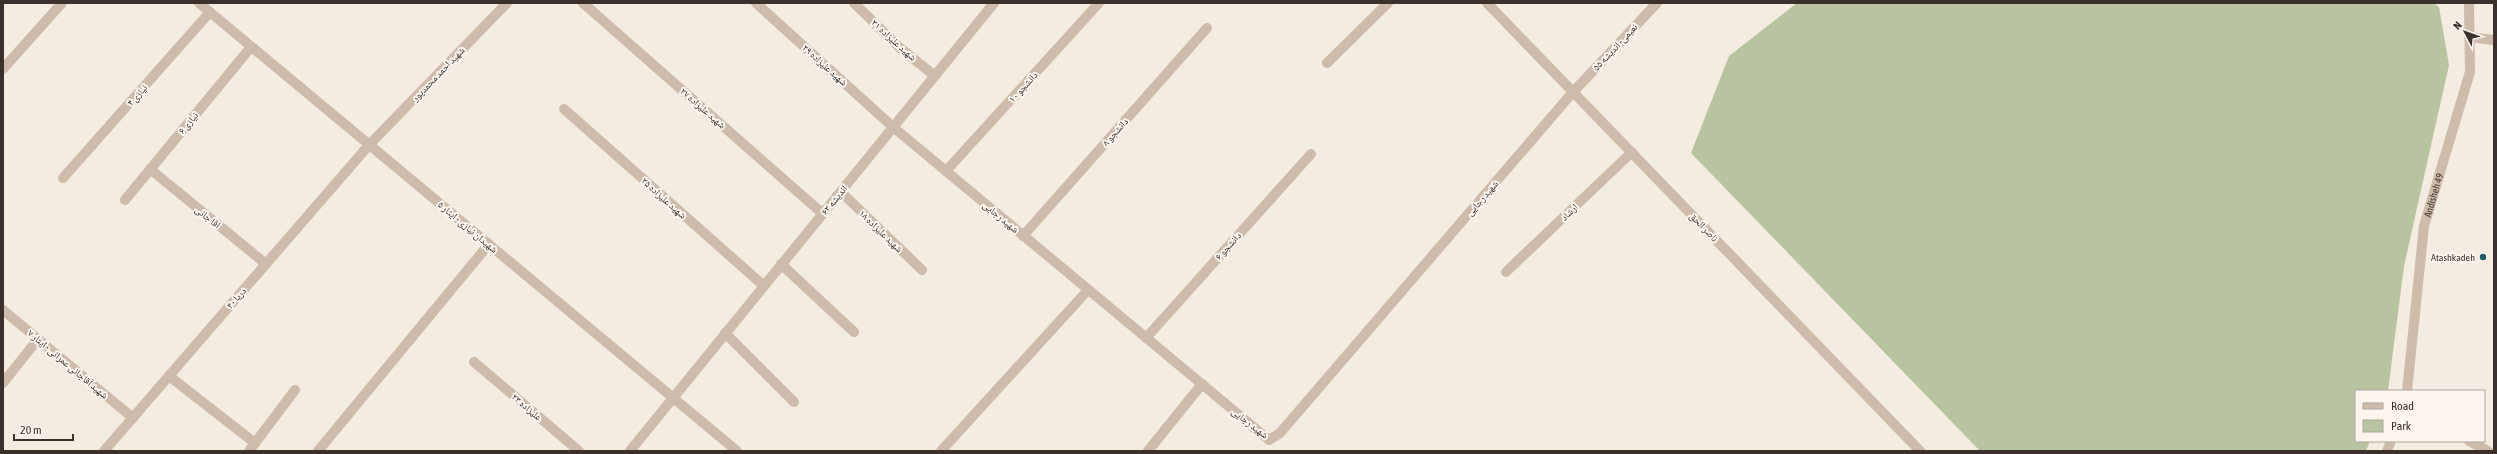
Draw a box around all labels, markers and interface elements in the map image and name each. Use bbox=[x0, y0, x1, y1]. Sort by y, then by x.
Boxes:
north arrow bbox=[2445, 12, 2485, 52]
street label: شهید علیزاده ۳۱ bbox=[869, 17, 919, 63]
text: N bbox=[2451, 19, 2464, 32]
street label: نعیمی- اندیشه ۵۵ bbox=[1590, 21, 1640, 73]
street label: شهید علیزاده ۲۹ bbox=[800, 42, 850, 88]
street label: شهید احمد محمدپور bbox=[409, 44, 468, 105]
street label: دانشجو ۱۰ bbox=[1006, 69, 1040, 105]
street label: نیازی ۴ bbox=[125, 82, 150, 109]
street label: شهید علیزاده ۲۷ bbox=[678, 85, 728, 131]
street label: نیازی ۶ bbox=[176, 110, 201, 137]
street label: دانشجو ۸ bbox=[1100, 116, 1130, 148]
street label: Andisheh 49 bbox=[2421, 172, 2445, 219]
street label: شهید علیزاده ۲۵ bbox=[639, 175, 689, 221]
street label: شهید رجایی bbox=[1464, 178, 1501, 219]
street label: اندیشه ۶۳ bbox=[819, 183, 849, 217]
street label: شهیدان نیازی - ایثار ۵ bbox=[435, 199, 500, 256]
street label: شهید رجایی bbox=[980, 199, 1021, 236]
street label: ارشاد bbox=[1558, 201, 1580, 223]
street label: اقا جانی bbox=[193, 204, 223, 231]
street label: شهید علیزاده ۱۸ bbox=[857, 208, 905, 255]
street label: ناصر الحق bbox=[1687, 210, 1721, 245]
street label: دانشجو ۶ bbox=[1213, 230, 1243, 262]
place label: Atashkadeh bbox=[2431, 252, 2475, 263]
marker: Atashkadeh bbox=[2478, 252, 2488, 262]
street label: دریا ۴۰ bbox=[224, 285, 248, 311]
street label: شهید آقاجانی عمرانی - ایثار ۷ bbox=[25, 327, 111, 402]
legend bbox=[2355, 390, 2485, 442]
street label: علیزاده ۲۳ bbox=[510, 391, 544, 423]
text: Road bbox=[2391, 399, 2414, 413]
street label: شهید رجایی bbox=[1229, 405, 1271, 442]
scale bar bbox=[14, 416, 73, 442]
text: Park bbox=[2391, 419, 2412, 433]
text: 20 m bbox=[20, 423, 42, 437]

